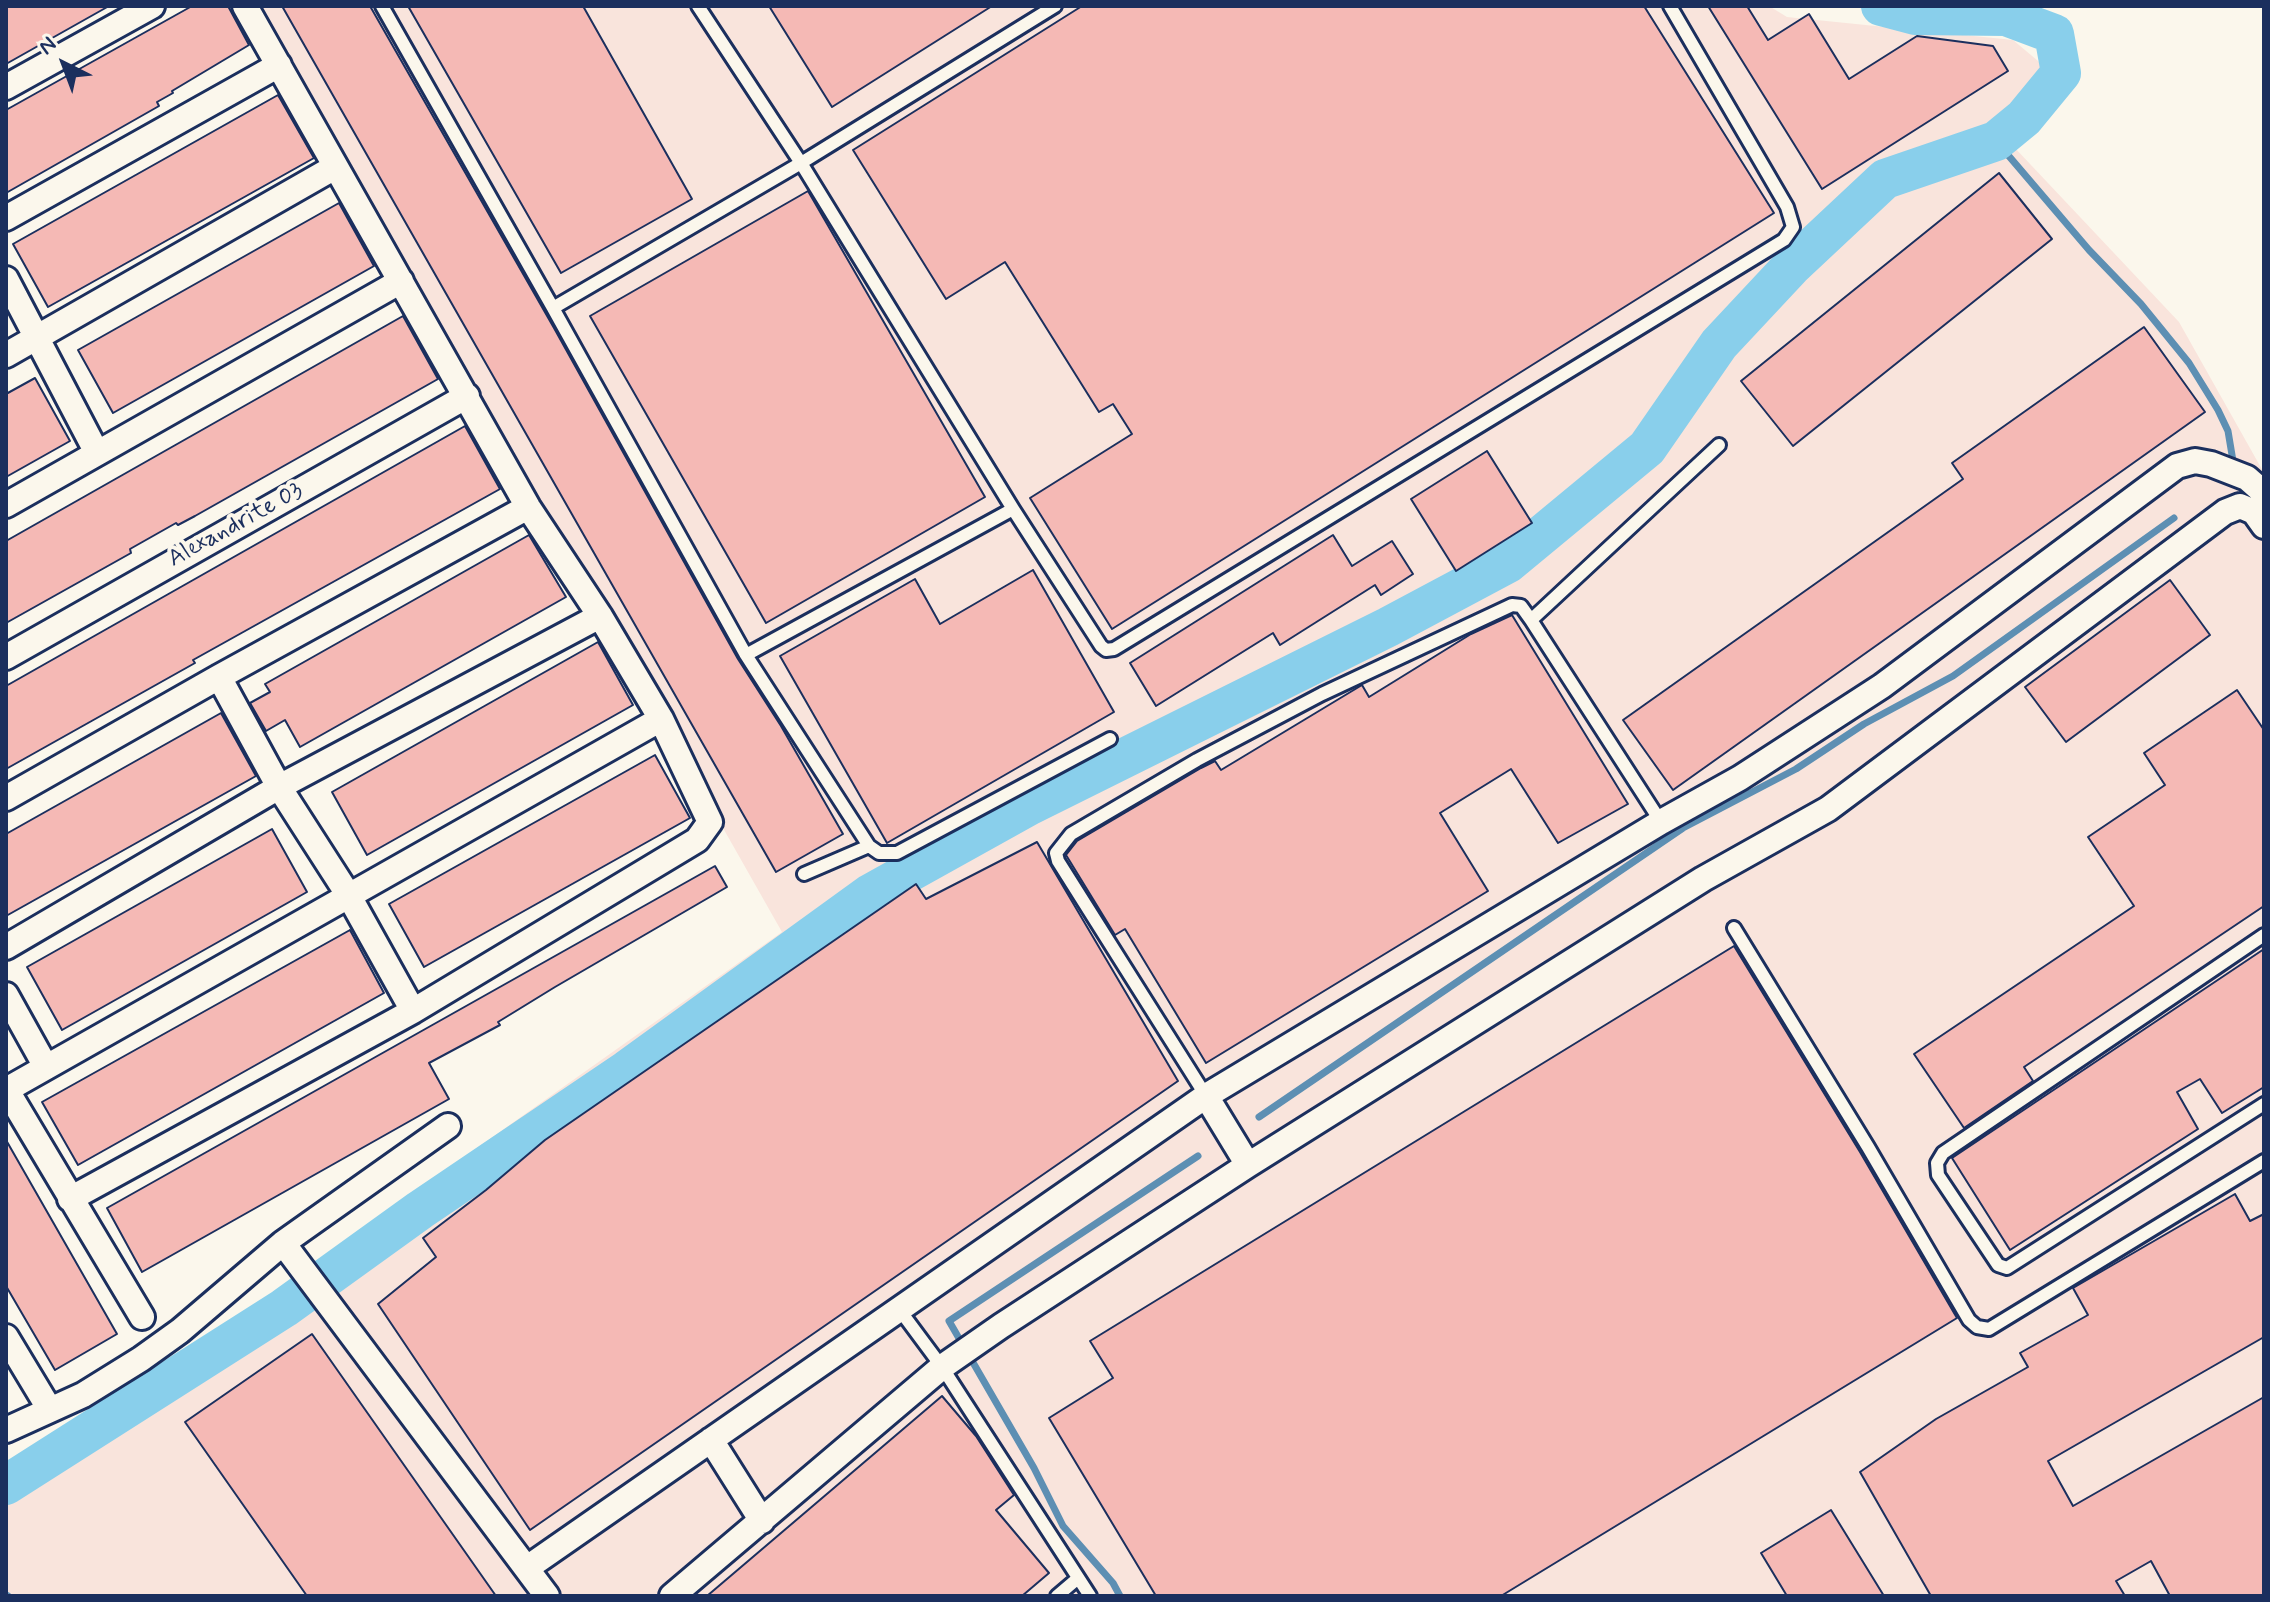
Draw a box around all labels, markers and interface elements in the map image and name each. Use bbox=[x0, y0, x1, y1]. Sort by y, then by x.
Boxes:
north arrow bbox=[24, 24, 104, 104]
text: N bbox=[33, 31, 63, 61]
street label: Alexandrite 03 bbox=[164, 477, 308, 575]

